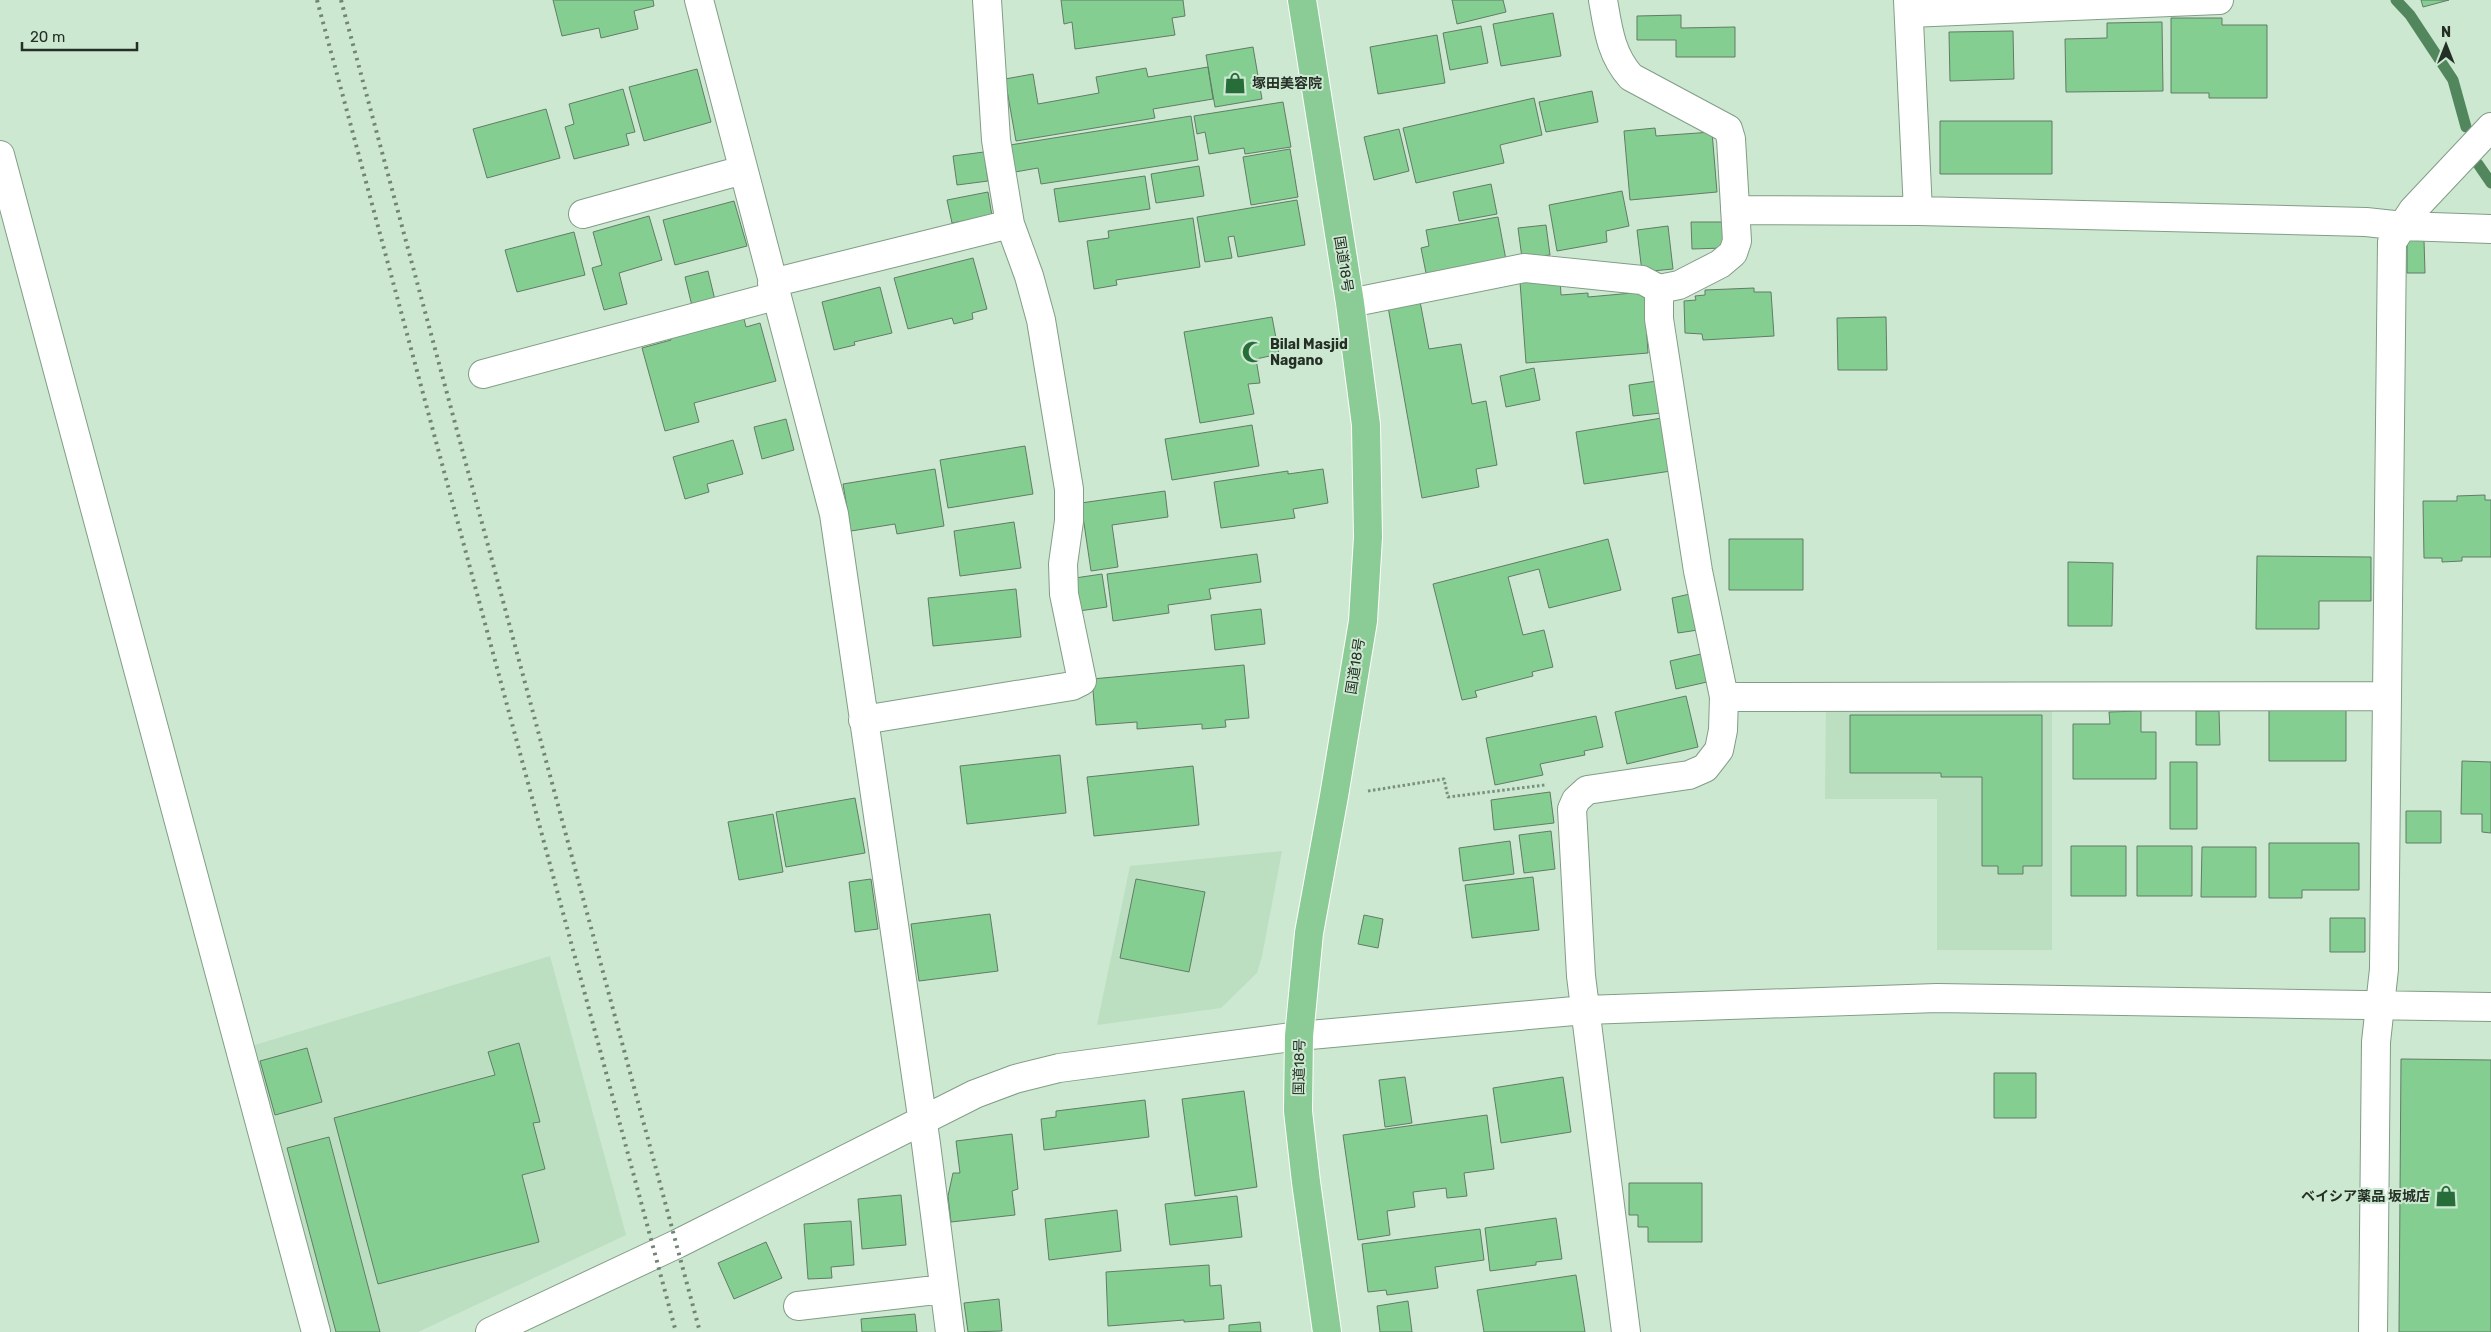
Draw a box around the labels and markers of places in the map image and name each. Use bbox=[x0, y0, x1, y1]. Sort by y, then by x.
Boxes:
shop icon: 塚田美容院 bbox=[1222, 70, 1248, 96]
place label: 塚田美容院 bbox=[1252, 75, 1322, 92]
place label: Bilal Masjid Nagano bbox=[1270, 336, 1348, 369]
mosque icon: Bilal Masjid Nagano bbox=[1240, 339, 1266, 365]
shop icon: ベイシア薬品 坂城店 bbox=[2433, 1183, 2459, 1209]
place label: ベイシア薬品 坂城店 bbox=[2301, 1188, 2430, 1205]

